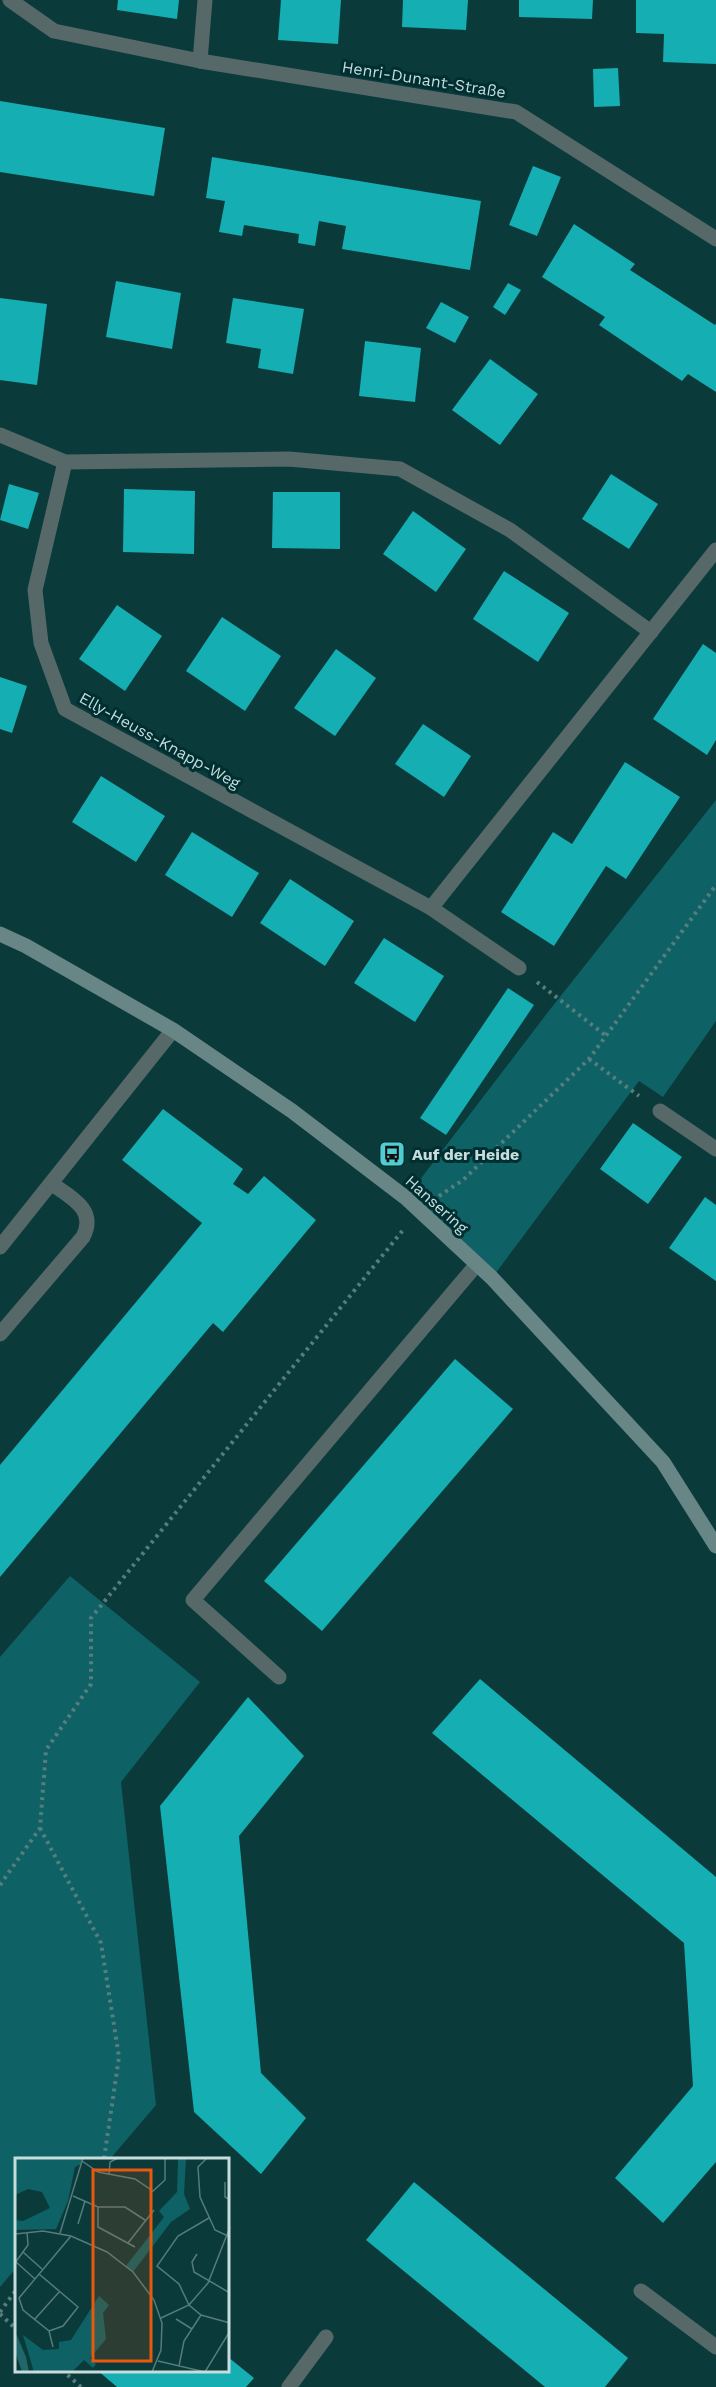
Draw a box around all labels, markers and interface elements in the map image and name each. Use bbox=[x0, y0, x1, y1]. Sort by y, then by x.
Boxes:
street label: Henri-Dunant-Straße bbox=[341, 57, 507, 102]
street label: Elly-Heuss-Knapp-Weg bbox=[76, 688, 244, 793]
bus stop icon: Auf der Heide bbox=[377, 1139, 407, 1169]
place label: Auf der Heide bbox=[412, 1145, 519, 1164]
street label: Hansering bbox=[402, 1171, 472, 1238]
inset map bbox=[15, 2158, 230, 2372]

